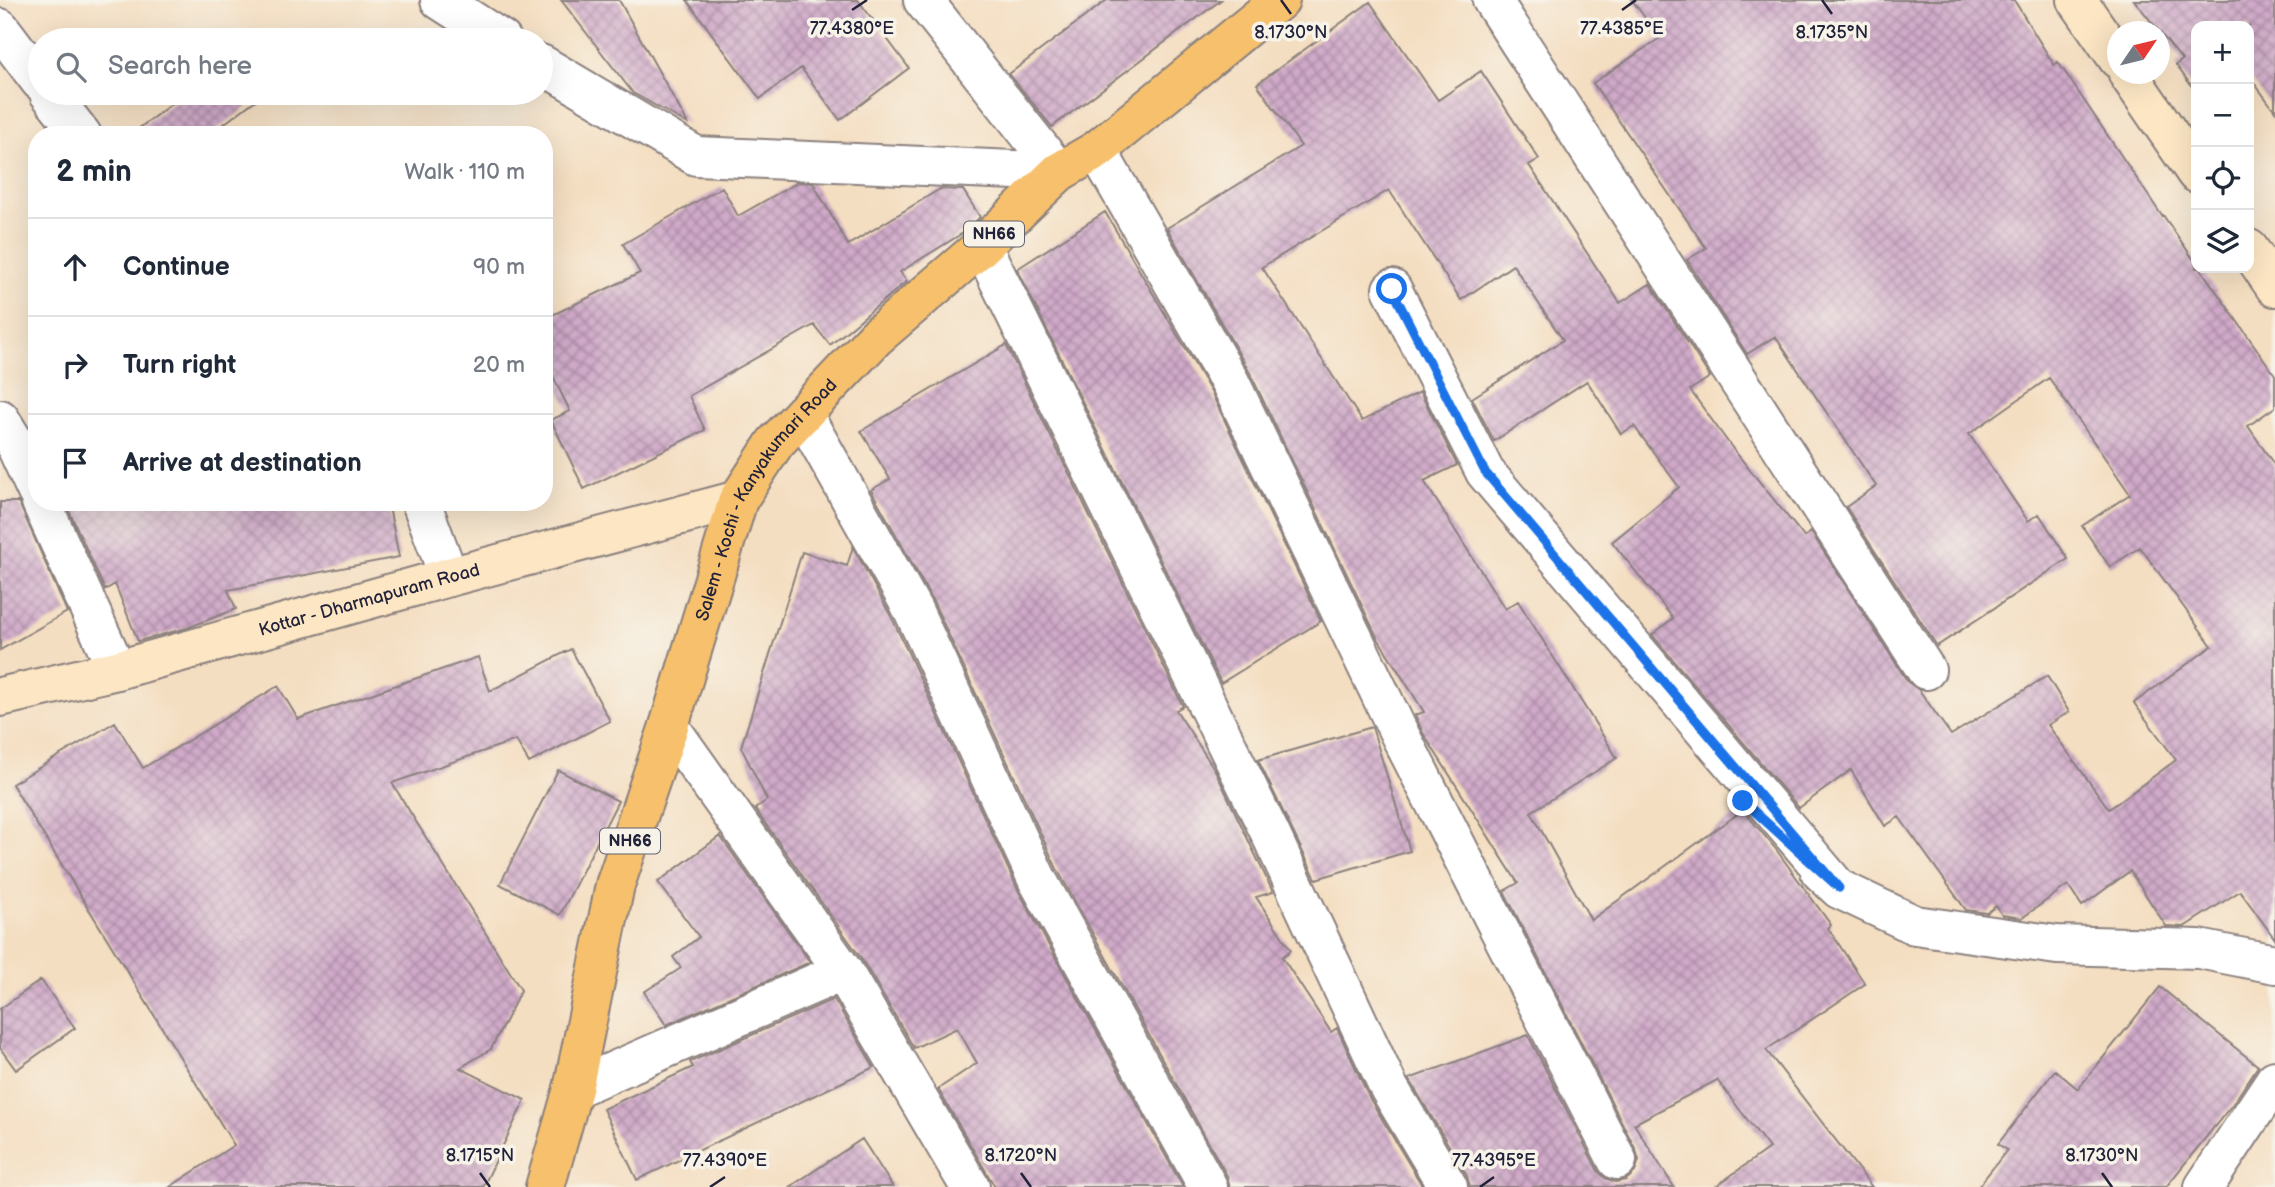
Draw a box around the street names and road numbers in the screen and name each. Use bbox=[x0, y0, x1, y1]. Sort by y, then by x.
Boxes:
road number: NH66 bbox=[964, 222, 1024, 246]
street label: Salem - Kochi - Kanyakumari Road bbox=[691, 374, 841, 623]
street label: Kottar - Dharmapuram Road bbox=[256, 559, 482, 640]
road number: NH66 bbox=[600, 828, 660, 854]

